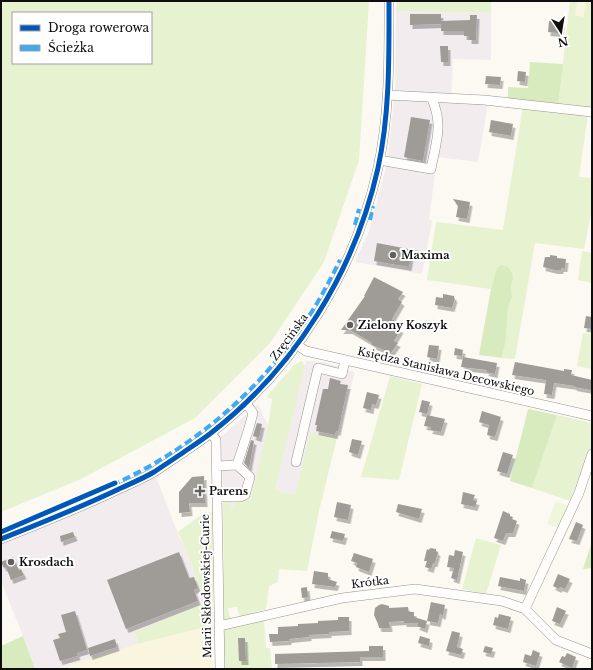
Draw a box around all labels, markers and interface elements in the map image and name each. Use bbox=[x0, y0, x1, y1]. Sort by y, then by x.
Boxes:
legend bbox=[12, 12, 152, 64]
north arrow bbox=[541, 12, 581, 52]
text: Droga rowerowa bbox=[48, 20, 150, 35]
text: N bbox=[556, 34, 570, 50]
text: Ścieżka bbox=[48, 39, 94, 55]
place label: Maxima bbox=[401, 248, 450, 262]
marker: Maxima bbox=[388, 250, 398, 260]
street label: Zręcińska bbox=[267, 310, 311, 363]
place label: Zielony Koszyk bbox=[358, 318, 448, 332]
marker: Zielony Koszyk bbox=[345, 320, 355, 330]
street label: Księdza Stanisława Decowskiego bbox=[356, 344, 536, 398]
place label: Parens bbox=[209, 484, 248, 498]
marker: Parens bbox=[194, 485, 206, 497]
street label: Marii Skłodowskiej-Curie bbox=[198, 514, 214, 658]
place label: Krosdach bbox=[19, 555, 74, 569]
marker: Krosdach bbox=[6, 557, 16, 567]
street label: Krótka bbox=[350, 573, 391, 591]

